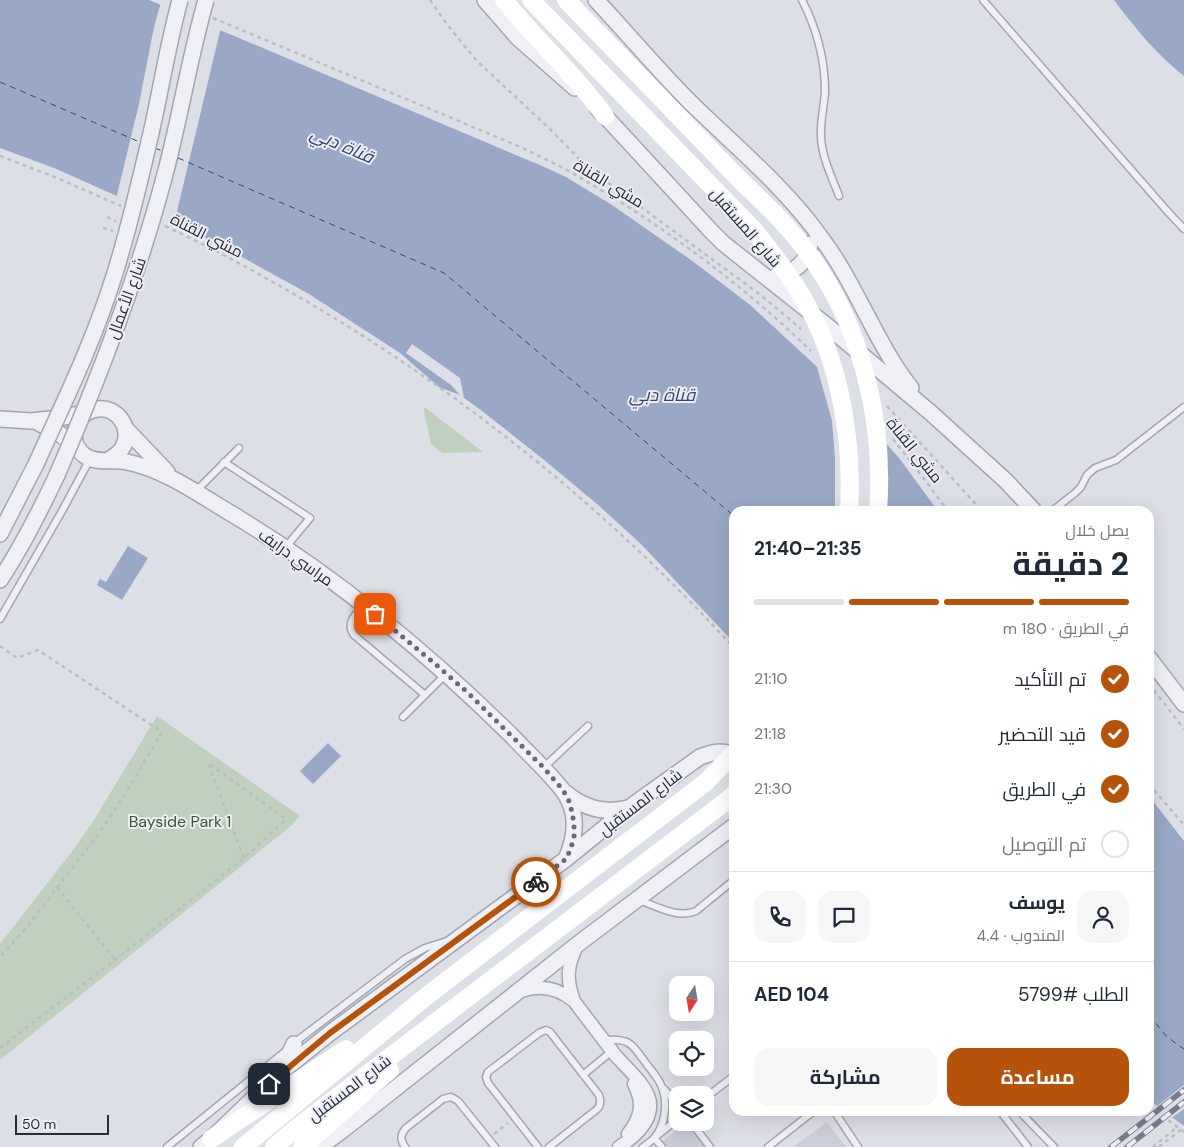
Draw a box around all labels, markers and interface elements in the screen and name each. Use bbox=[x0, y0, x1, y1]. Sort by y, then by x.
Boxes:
water label: قناة دبي bbox=[306, 121, 378, 171]
street label: مشي القناة bbox=[569, 154, 648, 214]
street label: شارع المستقبل bbox=[704, 183, 786, 272]
street label: مشي القناة bbox=[166, 208, 247, 264]
street label: شارع الأعمال bbox=[102, 254, 152, 342]
water label: قناة دبي bbox=[629, 383, 696, 409]
street label: مشي القناة bbox=[880, 413, 947, 489]
text: يصل خلال bbox=[1065, 520, 1129, 541]
street label: مراسي درايف bbox=[253, 524, 337, 593]
text: 21:35–21:40 bbox=[754, 536, 862, 561]
text: 2 دقيقة bbox=[1013, 543, 1129, 585]
pin bbox=[354, 593, 396, 635]
icon: bag bbox=[361, 600, 389, 628]
text: في الطريق · 180 m bbox=[1003, 618, 1129, 639]
icon: check bbox=[1101, 665, 1129, 693]
text: تم التأكيد bbox=[1014, 667, 1086, 692]
text: 21:10 bbox=[754, 668, 787, 689]
icon: check bbox=[1101, 720, 1129, 748]
text: قيد التحضير bbox=[999, 722, 1086, 747]
text: 21:18 bbox=[754, 723, 786, 744]
street label: شارع المستقبل bbox=[594, 764, 687, 841]
icon: check bbox=[1101, 775, 1129, 803]
text: في الطريق bbox=[1003, 777, 1086, 802]
text: 21:30 bbox=[754, 778, 792, 799]
park label: Bayside Park 1 bbox=[129, 811, 231, 832]
text: تم التوصيل bbox=[1002, 832, 1086, 857]
courier bbox=[511, 857, 561, 907]
icon: bike bbox=[522, 868, 550, 896]
text: يوسف bbox=[1009, 890, 1065, 915]
button: phone bbox=[754, 891, 806, 943]
button: chat bbox=[818, 891, 870, 943]
button: person bbox=[1077, 891, 1129, 943]
text: المندوب · 4.4 bbox=[977, 925, 1065, 946]
north arrow bbox=[669, 976, 714, 1021]
map controls bbox=[669, 976, 714, 1131]
text: AED 104 bbox=[754, 982, 829, 1007]
text: الطلب #5799 bbox=[1018, 982, 1129, 1007]
button: locate bbox=[669, 1031, 714, 1076]
button: مشاركة bbox=[754, 1048, 937, 1106]
button: مساعدة bbox=[947, 1048, 1129, 1106]
street label: شارع المستقبل bbox=[303, 1050, 396, 1127]
pin bbox=[248, 1063, 290, 1105]
icon: home bbox=[255, 1070, 283, 1098]
button: layers bbox=[669, 1086, 714, 1131]
scale bar bbox=[15, 1112, 109, 1135]
text: 50 m bbox=[22, 1115, 56, 1133]

